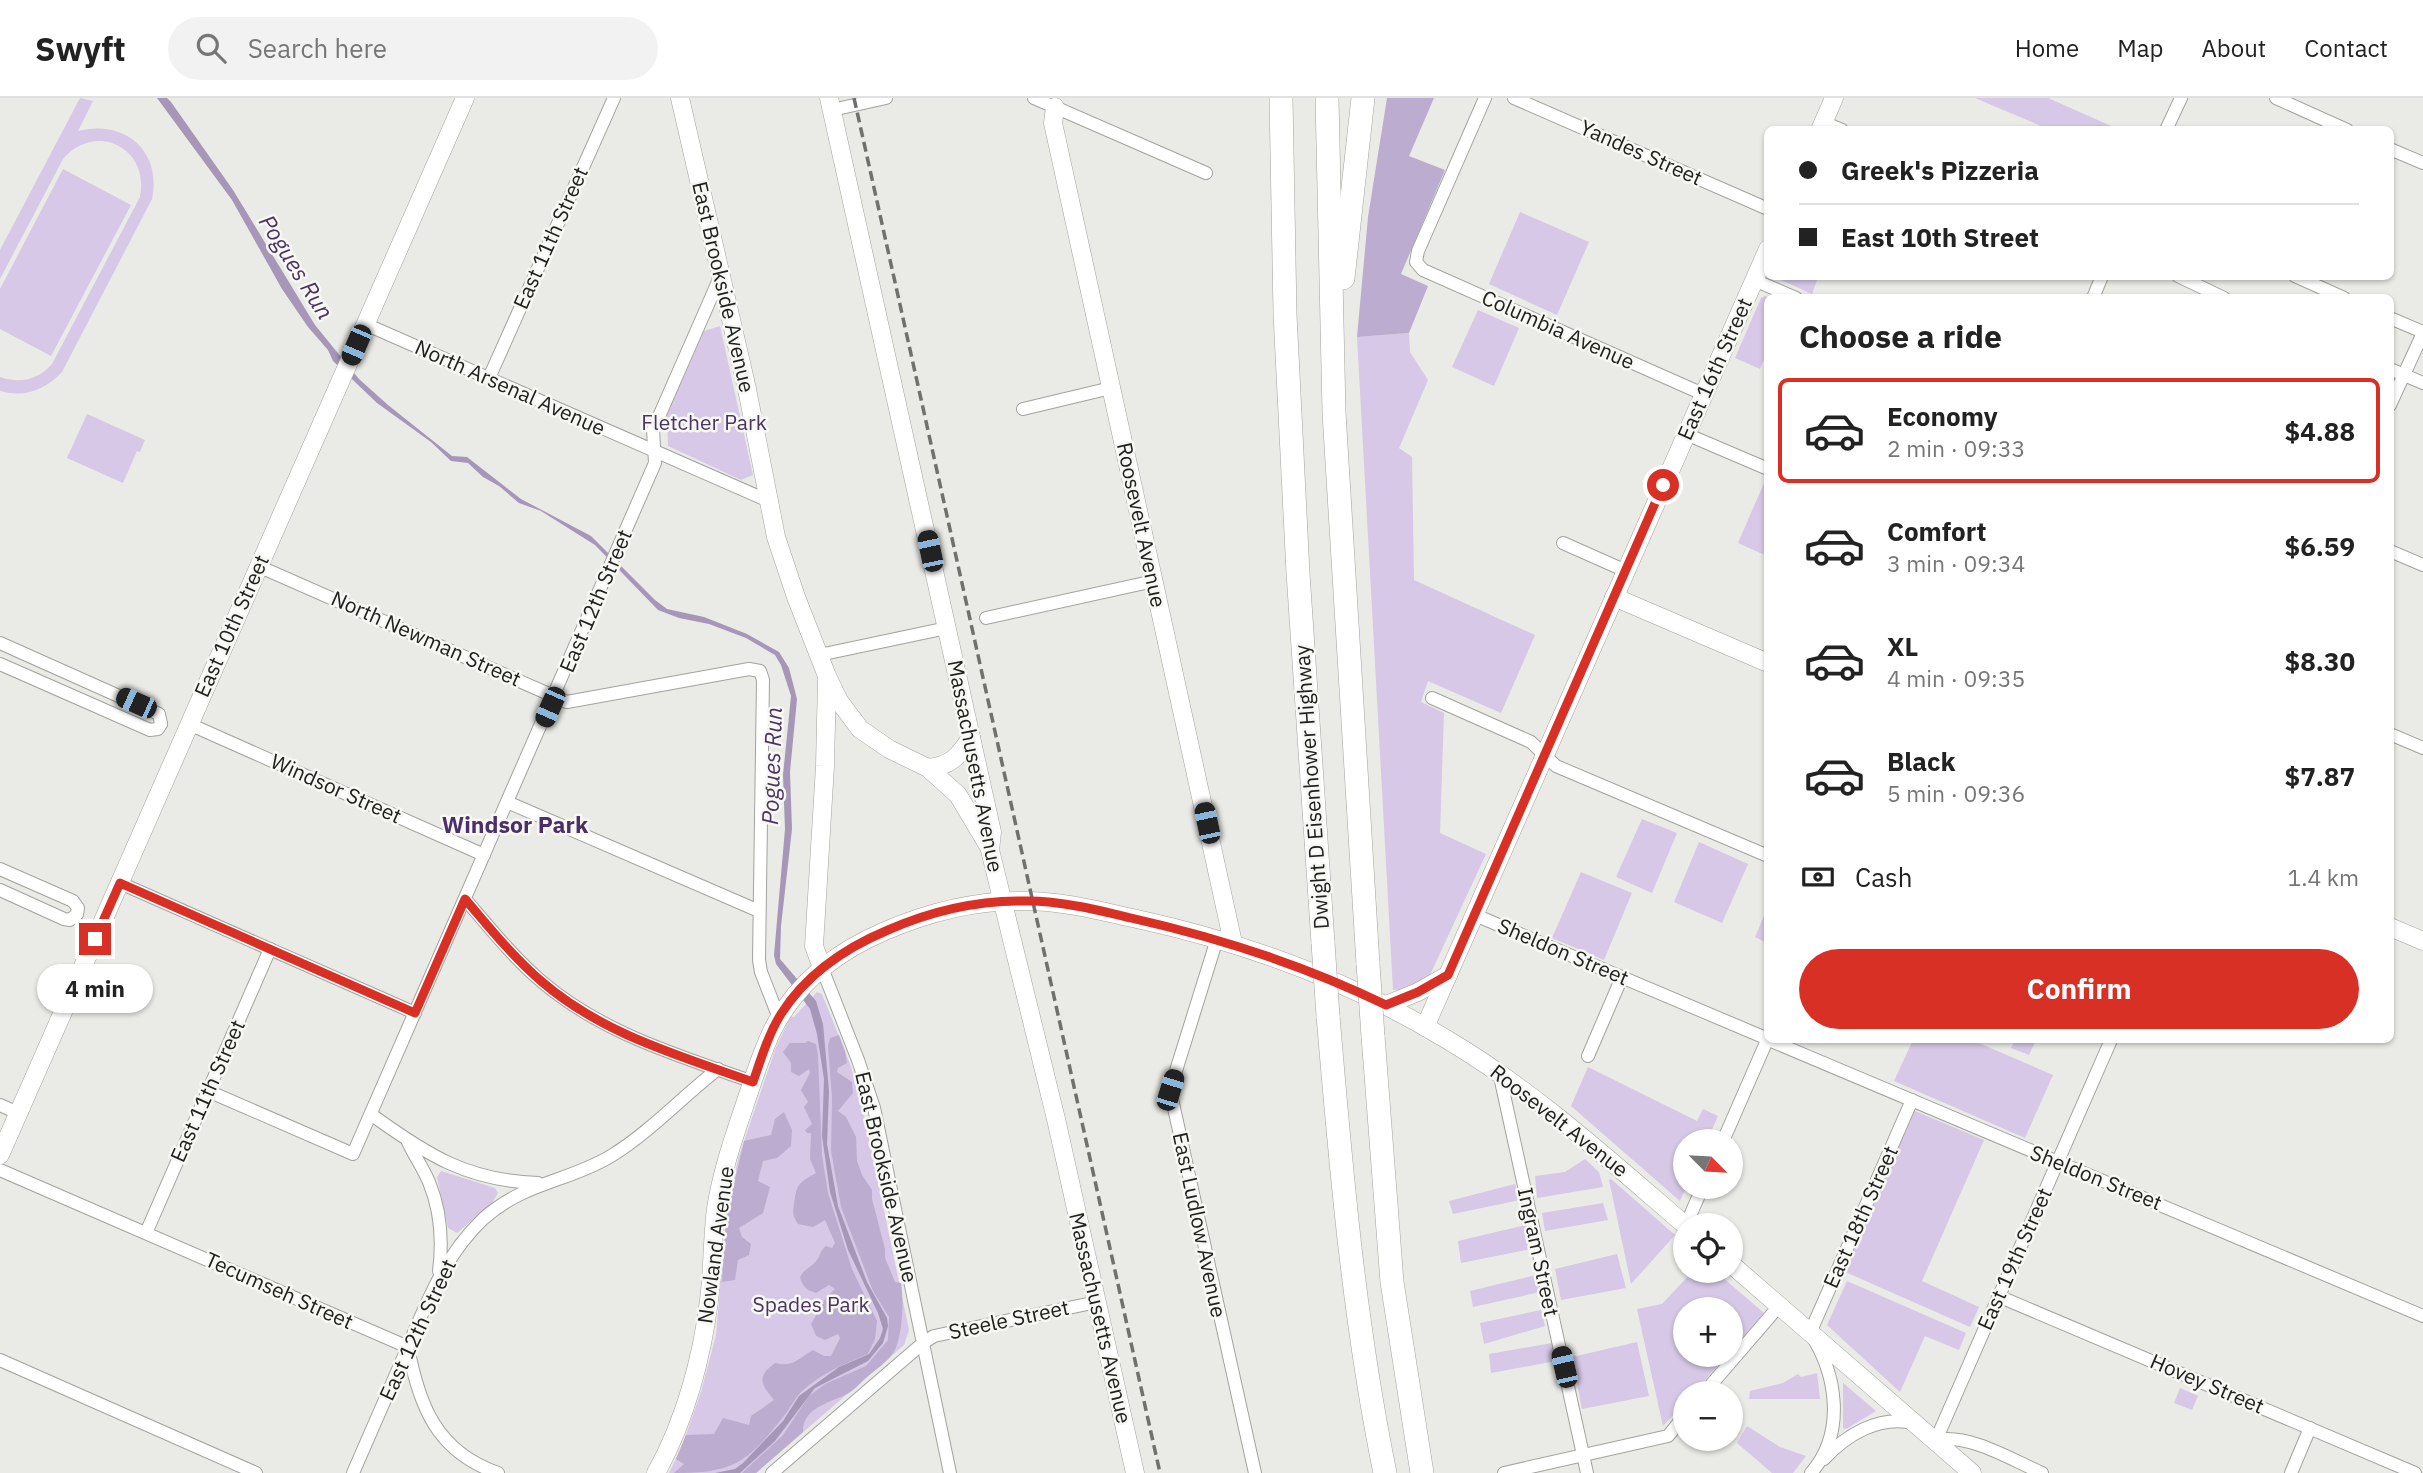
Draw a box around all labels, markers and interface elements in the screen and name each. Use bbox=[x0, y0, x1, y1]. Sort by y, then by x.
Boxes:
search box bbox=[168, 17, 658, 80]
text: Swyft bbox=[35, 27, 126, 70]
icon: search bbox=[192, 29, 230, 67]
text: Search here bbox=[248, 31, 387, 65]
text: Home bbox=[2015, 32, 2079, 64]
text: Map bbox=[2117, 32, 2163, 64]
text: About bbox=[2201, 32, 2266, 64]
text: Contact bbox=[2304, 32, 2388, 64]
street label: Yandes Street bbox=[1576, 113, 1707, 192]
text: Greek's Pizzeria bbox=[1841, 153, 2039, 187]
street label: East 11th Street bbox=[506, 162, 594, 313]
street label: East Brookside Avenue bbox=[686, 178, 762, 395]
water label: Pogues Run bbox=[253, 208, 341, 325]
text: East 10th Street bbox=[1841, 220, 2039, 254]
street label: Columbia Avenue bbox=[1478, 283, 1639, 375]
street label: East 16th Street bbox=[1670, 293, 1758, 444]
text: Choose a ride bbox=[1799, 315, 2002, 357]
car bbox=[339, 322, 374, 368]
street label: North Arsenal Avenue bbox=[411, 333, 610, 442]
icon: car bbox=[1803, 399, 1866, 462]
text: Economy bbox=[1887, 399, 1998, 433]
park label: Fletcher Park bbox=[641, 408, 767, 436]
text: $4.88 bbox=[2285, 414, 2355, 448]
text: 2 min · 09:33 bbox=[1887, 433, 2025, 463]
street label: Roosevelt Avenue bbox=[1111, 440, 1173, 610]
route start bbox=[1647, 469, 1679, 501]
icon: car bbox=[1803, 514, 1866, 577]
text: Comfort bbox=[1887, 514, 1986, 548]
street label: East 12th Street bbox=[552, 525, 638, 676]
car bbox=[916, 528, 945, 574]
text: $6.59 bbox=[2285, 529, 2355, 563]
text: 3 min · 09:34 bbox=[1887, 548, 2025, 578]
street label: East 10th Street bbox=[187, 550, 275, 701]
street label: North Newman Street bbox=[327, 584, 526, 693]
icon: car bbox=[1803, 629, 1866, 692]
text: XL bbox=[1887, 629, 1918, 663]
street label: Dwight D Eisenhower Highway bbox=[1287, 643, 1335, 930]
text: $8.30 bbox=[2285, 644, 2355, 678]
street label: Massachusetts Avenue bbox=[942, 657, 1010, 874]
text: 4 min · 09:35 bbox=[1887, 663, 2025, 693]
car bbox=[532, 684, 569, 730]
car bbox=[113, 685, 160, 721]
water label: Pogues Run bbox=[754, 706, 788, 826]
icon: car bbox=[1803, 744, 1866, 807]
text: Black bbox=[1887, 744, 1955, 778]
street label: Windsor Street bbox=[267, 747, 406, 829]
text: $7.87 bbox=[2285, 759, 2355, 793]
text: 5 min · 09:36 bbox=[1887, 778, 2025, 808]
car bbox=[1193, 800, 1222, 846]
district label: Windsor Park bbox=[442, 809, 589, 839]
icon: cash bbox=[1799, 858, 1837, 896]
text: Cash bbox=[1855, 860, 1912, 894]
text: 1.4 km bbox=[2288, 862, 2359, 892]
street label: Sheldon Street bbox=[1494, 911, 1633, 991]
route end bbox=[79, 923, 111, 955]
button: Confirm bbox=[1799, 949, 2359, 1029]
callout: 4 min bbox=[37, 964, 153, 1012]
text: 4 min bbox=[65, 973, 125, 1003]
street label: East 11th Street bbox=[163, 1015, 251, 1166]
street label: Roosevelt Avenue bbox=[1485, 1057, 1634, 1183]
car bbox=[1154, 1067, 1187, 1113]
street label: East Brookside Avenue bbox=[849, 1068, 925, 1285]
north arrow bbox=[1673, 1129, 1743, 1199]
map controls bbox=[1673, 1129, 1743, 1451]
street label: East Ludlow Avenue bbox=[1167, 1130, 1233, 1320]
street label: Sheldon Street bbox=[2026, 1138, 2166, 1216]
street label: East 18th Street bbox=[1816, 1141, 1904, 1292]
street label: Nowland Avenue bbox=[690, 1164, 740, 1325]
street label: East 19th Street bbox=[1970, 1183, 2058, 1334]
street label: Ingram Street bbox=[1512, 1185, 1566, 1319]
street label: Massachusetts Avenue bbox=[1063, 1209, 1139, 1426]
button: locate bbox=[1673, 1213, 1743, 1283]
street label: Tecumseh Street bbox=[201, 1245, 358, 1335]
street label: East 12th Street bbox=[372, 1254, 462, 1405]
park label: Spades Park bbox=[753, 1290, 870, 1318]
street label: Steele Street bbox=[946, 1293, 1072, 1345]
button: + bbox=[1673, 1297, 1743, 1367]
car bbox=[1550, 1344, 1579, 1390]
street label: Hovey Street bbox=[2146, 1347, 2269, 1420]
button: − bbox=[1673, 1381, 1743, 1451]

